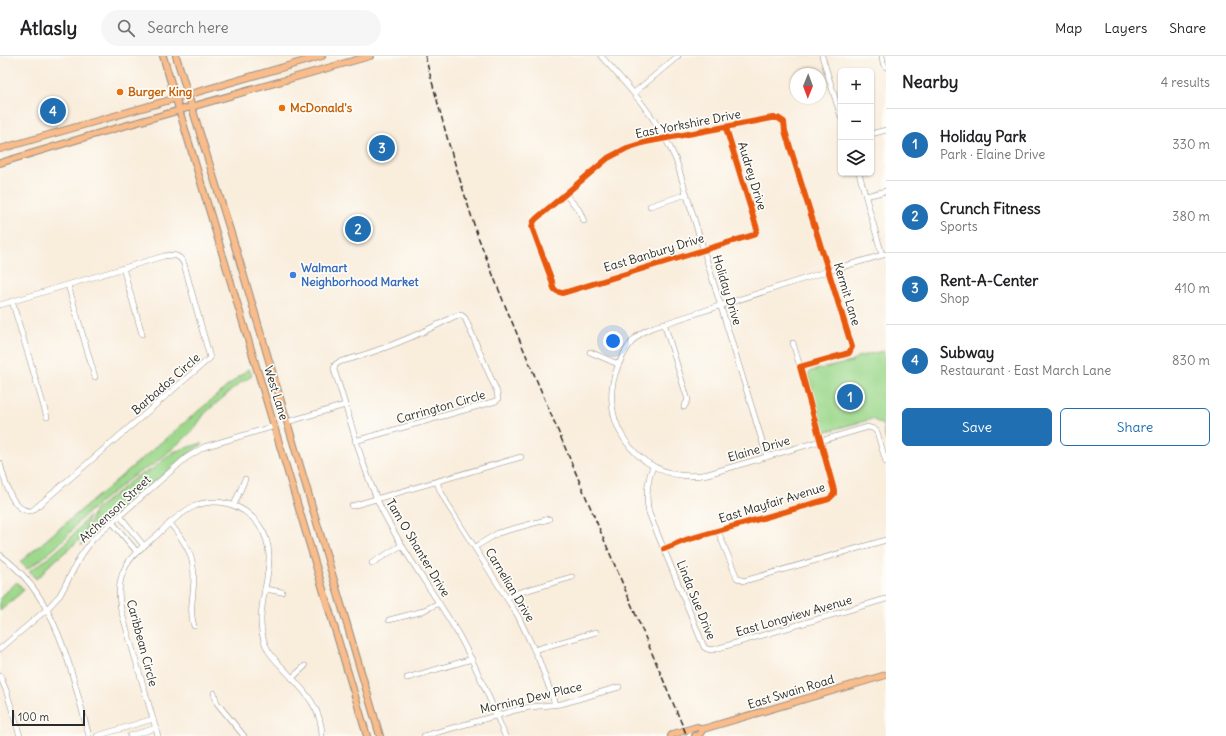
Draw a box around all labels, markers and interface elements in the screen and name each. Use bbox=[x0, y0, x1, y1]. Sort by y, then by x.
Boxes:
search box bbox=[101, 10, 381, 46]
text: Atlasly bbox=[20, 16, 77, 40]
icon: search bbox=[115, 17, 137, 39]
text: Search here bbox=[147, 18, 229, 37]
text: Map bbox=[1055, 19, 1082, 37]
text: Layers bbox=[1104, 19, 1147, 37]
text: Share bbox=[1169, 19, 1206, 37]
north arrow bbox=[790, 68, 826, 104]
map controls bbox=[838, 68, 874, 176]
button: + bbox=[838, 68, 874, 104]
text: Nearby bbox=[902, 71, 958, 93]
text: 4 results bbox=[1161, 74, 1210, 91]
place label: Burger King bbox=[128, 84, 193, 100]
marker: Burger King bbox=[115, 87, 125, 97]
pin: 4 bbox=[40, 96, 66, 126]
place label: McDonald's bbox=[290, 100, 353, 115]
marker: McDonald's bbox=[277, 103, 287, 113]
button: − bbox=[838, 104, 874, 140]
street label: East Yorkshire Drive bbox=[634, 106, 742, 141]
text: Holiday Park bbox=[940, 127, 1026, 146]
pin: 3 bbox=[369, 133, 395, 163]
text: 1 bbox=[912, 136, 918, 153]
text: 330 m bbox=[1172, 136, 1210, 153]
street label: Audrey Drive bbox=[735, 140, 770, 212]
button: layers bbox=[838, 140, 874, 176]
text: Park · Elaine Drive bbox=[940, 146, 1045, 163]
text: Crunch Fitness bbox=[940, 199, 1041, 218]
text: 2 bbox=[911, 208, 919, 225]
text: 380 m bbox=[1172, 208, 1210, 225]
pin: 2 bbox=[345, 214, 371, 244]
text: Sports bbox=[940, 218, 978, 235]
street label: East Banbury Drive bbox=[602, 230, 706, 275]
street label: Holiday Drive bbox=[710, 253, 745, 327]
place label: Walmart Neighborhood Market bbox=[301, 260, 419, 290]
street label: Kermit Lane bbox=[831, 260, 864, 327]
marker: Walmart Neighborhood Market bbox=[288, 270, 298, 280]
text: Rent-A-Center bbox=[940, 271, 1038, 290]
text: 3 bbox=[911, 280, 919, 297]
text: 410 m bbox=[1174, 280, 1210, 297]
text: Shop bbox=[940, 290, 969, 307]
your location bbox=[603, 331, 623, 351]
text: Subway bbox=[940, 343, 994, 362]
street label: Barbados Circle bbox=[128, 350, 203, 417]
text: 4 bbox=[911, 352, 919, 369]
text: 830 m bbox=[1172, 352, 1210, 369]
text: Restaurant · East March Lane bbox=[940, 362, 1111, 379]
street label: West Lane bbox=[261, 364, 292, 422]
pin: 1 bbox=[837, 382, 863, 412]
street label: Carrington Circle bbox=[395, 387, 487, 426]
button: Save bbox=[902, 408, 1052, 446]
button: Share bbox=[1060, 408, 1210, 446]
street label: Elaine Drive bbox=[726, 432, 792, 465]
street label: Atchenson Street bbox=[76, 472, 153, 546]
street label: East Mayfair Avenue bbox=[717, 479, 827, 526]
street label: Tam O Shanter Drive bbox=[383, 496, 454, 599]
street label: Carnelian Drive bbox=[483, 545, 538, 624]
street label: Linda Sue Drive bbox=[674, 558, 719, 642]
street label: East Longview Avenue bbox=[734, 592, 854, 639]
street label: Caribbean Circle bbox=[124, 598, 161, 688]
street label: East Swain Road bbox=[746, 671, 836, 712]
street label: Morning Dew Place bbox=[479, 679, 583, 716]
scale bar bbox=[12, 708, 85, 727]
text: 100 m bbox=[18, 710, 49, 724]

